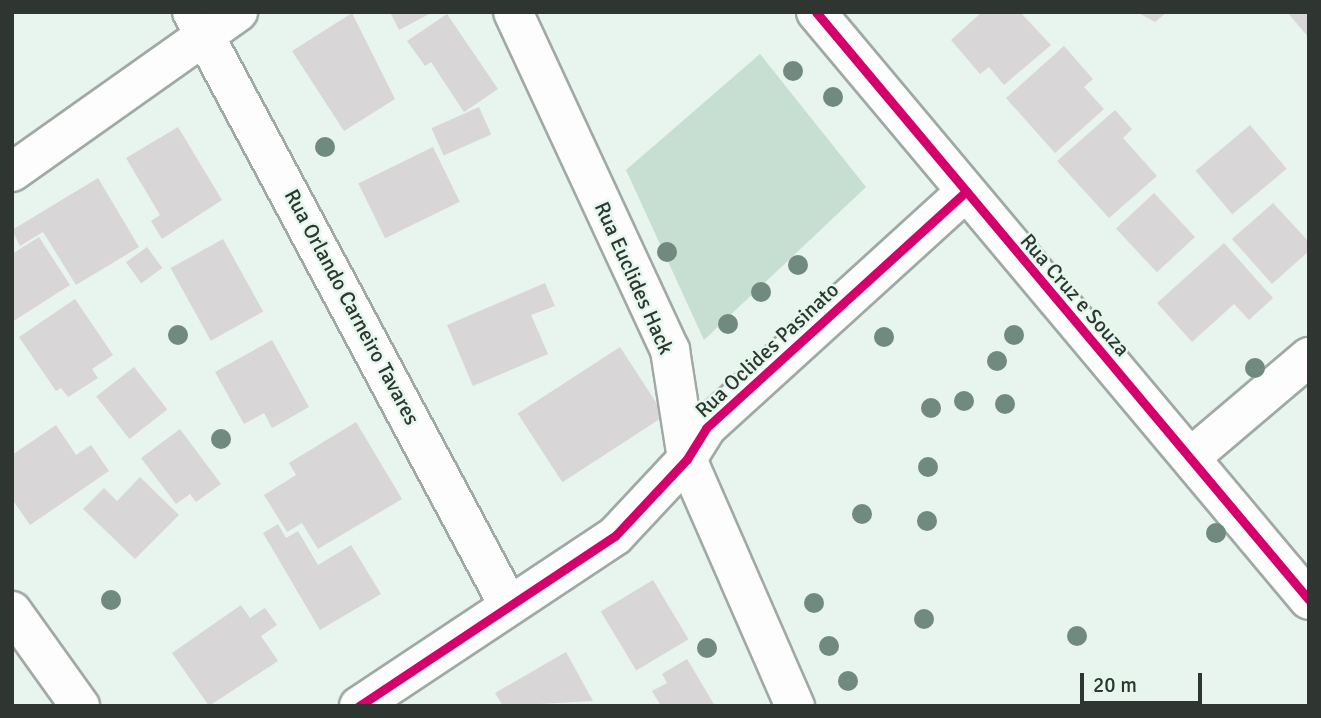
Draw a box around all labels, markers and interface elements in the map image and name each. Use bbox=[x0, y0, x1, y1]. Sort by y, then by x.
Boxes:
street label: Rua Orlando Carneiro Tavares bbox=[279, 185, 425, 429]
street label: Rua Euclides Hack bbox=[589, 198, 679, 358]
street label: Rua Cruz e Souza bbox=[1015, 229, 1135, 361]
street label: Rua Oclides Pasinato bbox=[690, 277, 844, 423]
scale bar bbox=[1083, 658, 1206, 702]
text: 20 m bbox=[1093, 672, 1137, 698]

